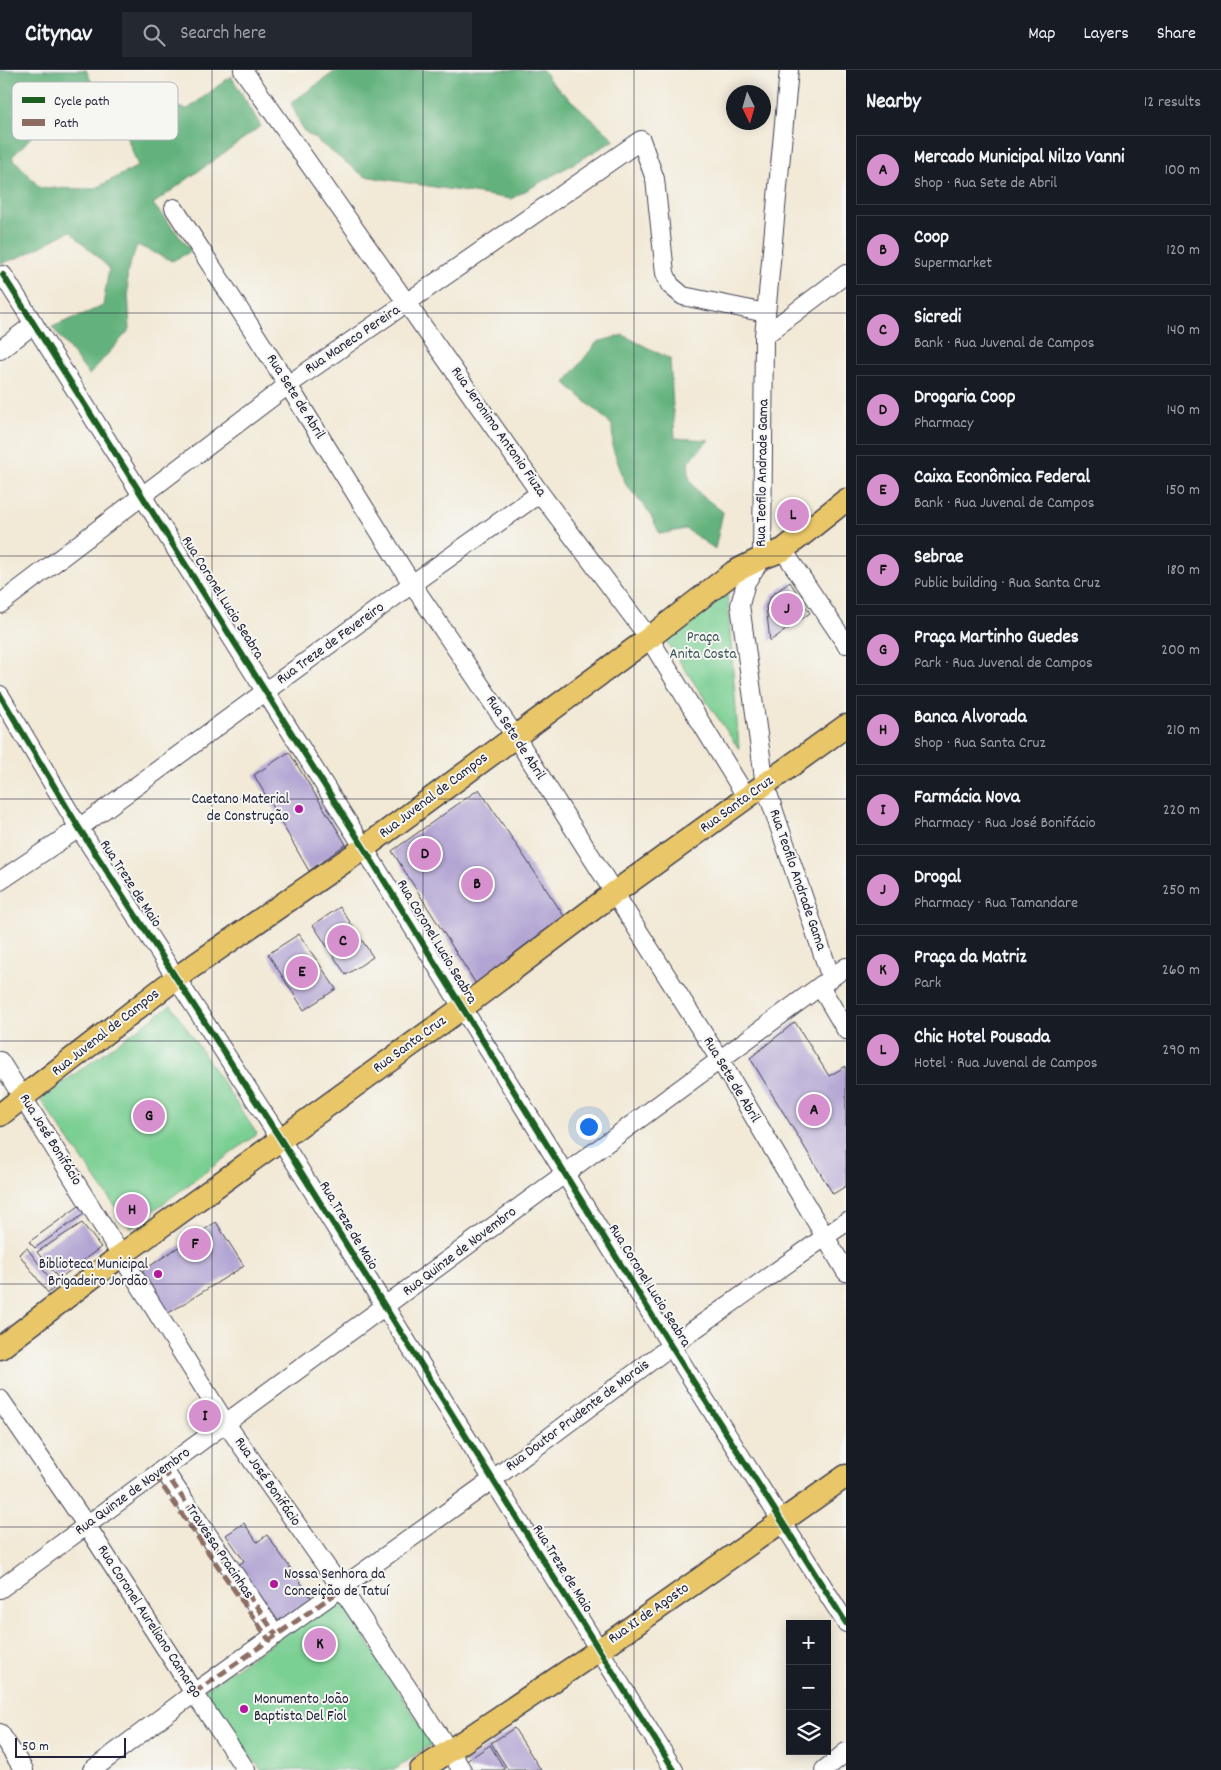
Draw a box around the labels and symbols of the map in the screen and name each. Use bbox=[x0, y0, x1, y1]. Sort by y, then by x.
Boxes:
legend bbox=[12, 82, 178, 140]
north arrow bbox=[726, 85, 771, 130]
text: Cycle path bbox=[54, 92, 110, 112]
text: Path bbox=[54, 114, 79, 134]
street label: Rua Maneco Pereira bbox=[301, 299, 406, 380]
street label: Rua Sete de Abril bbox=[260, 350, 330, 444]
street label: Rua Jeronimo Antonio Fiuza bbox=[445, 362, 552, 502]
street label: Rua Teofilo Andrade Gama bbox=[751, 398, 775, 547]
pin: L bbox=[777, 496, 809, 534]
street label: Rua Coronel Lucio Seabra bbox=[175, 532, 269, 665]
pin: J bbox=[771, 590, 803, 628]
street label: Rua Treze de Fevereiro bbox=[273, 597, 390, 691]
park label: Praça Anita Costa bbox=[670, 627, 737, 666]
street label: Rua Sete de Abril bbox=[479, 691, 551, 785]
street label: Rua Juvenal de Campos bbox=[375, 748, 493, 844]
street label: Rua Santa Cruz bbox=[696, 771, 778, 839]
place label: Caetano Material de Construção bbox=[191, 789, 289, 828]
marker: Caetano Material de Construção bbox=[293, 803, 305, 815]
street label: Rua Teofilo Andrade Gama bbox=[763, 806, 832, 954]
pin: D bbox=[409, 835, 441, 873]
street label: Rua Treze de Maio bbox=[93, 836, 167, 932]
pin: B bbox=[461, 865, 493, 903]
street label: Rua Coronel Lucio Seabra bbox=[390, 876, 482, 1009]
pin: C bbox=[327, 922, 359, 960]
pin: E bbox=[286, 953, 318, 991]
street label: Rua Juvenal de Campos bbox=[47, 984, 165, 1082]
street label: Rua Santa Cruz bbox=[369, 1011, 451, 1079]
street label: Rua Sete de Abril bbox=[697, 1033, 766, 1127]
street label: Rua José Bonifácio bbox=[13, 1090, 87, 1190]
pin: A bbox=[798, 1091, 830, 1129]
pin: G bbox=[133, 1097, 165, 1135]
your location bbox=[576, 1114, 602, 1140]
street label: Rua Treze de Maio bbox=[313, 1177, 383, 1275]
pin: H bbox=[116, 1191, 148, 1229]
street label: Rua Quinze de Novembro bbox=[398, 1202, 522, 1302]
street label: Rua Coronel Lucio Seabra bbox=[602, 1220, 696, 1353]
pin: F bbox=[179, 1225, 211, 1263]
place label: Biblioteca Municipal Brigadeiro Jordão bbox=[39, 1254, 148, 1293]
marker: Biblioteca Municipal Brigadeiro Jordão bbox=[152, 1268, 164, 1280]
street label: Rua Doutor Prudente de Morais bbox=[501, 1354, 655, 1478]
pin: I bbox=[189, 1397, 221, 1435]
street label: Rua José Bonifácio bbox=[228, 1433, 306, 1531]
street label: Rua Quinze de Novembro bbox=[71, 1442, 196, 1541]
street label: Travessa Pracinhas bbox=[179, 1500, 259, 1604]
street label: Rua Treze de Maio bbox=[526, 1521, 598, 1618]
street label: Rua Coronel Aureliano Camargo bbox=[91, 1541, 207, 1703]
place label: Nossa Senhora da Conceição de Tatuí bbox=[284, 1564, 390, 1603]
marker: Nossa Senhora da Conceição de Tatuí bbox=[268, 1578, 280, 1590]
street label: Rua XI de Agosto bbox=[604, 1578, 694, 1650]
pin: K bbox=[304, 1625, 336, 1663]
place label: Monumento João Baptista Del Fiol bbox=[254, 1689, 349, 1728]
marker: Monumento João Baptista Del Fiol bbox=[238, 1703, 250, 1715]
scale bar bbox=[15, 1735, 126, 1758]

